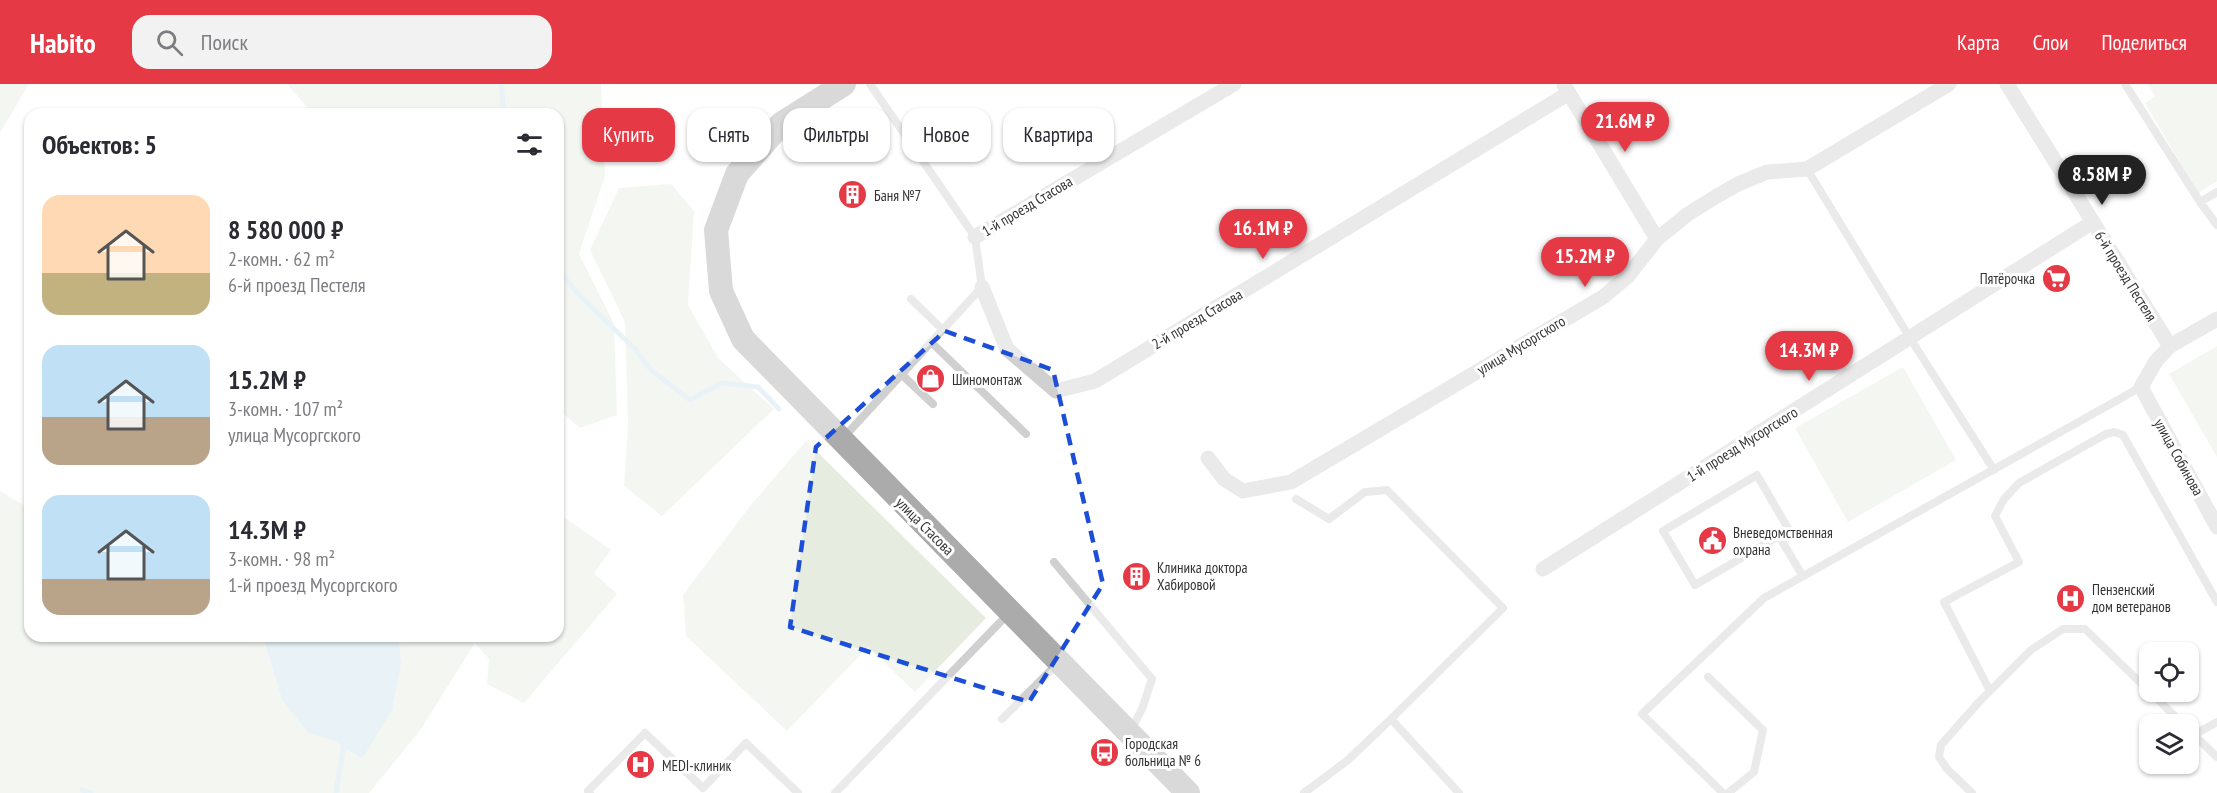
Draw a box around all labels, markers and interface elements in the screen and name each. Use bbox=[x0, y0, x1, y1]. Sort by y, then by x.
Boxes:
search box bbox=[132, 15, 552, 69]
text: Habito bbox=[30, 24, 96, 61]
icon: search bbox=[153, 26, 186, 59]
text: Поиск bbox=[201, 28, 248, 56]
text: Карта bbox=[1957, 29, 2000, 56]
text: Слои bbox=[2033, 29, 2068, 56]
text: Поделиться bbox=[2101, 29, 2187, 56]
pin: 21.6M ₽ bbox=[1570, 102, 1680, 153]
chip: Купить bbox=[582, 108, 675, 162]
chip: Снять bbox=[687, 108, 771, 162]
chip: Фильтры bbox=[783, 108, 890, 162]
chip: Новое bbox=[902, 108, 991, 162]
chip: Квартира bbox=[1003, 108, 1114, 162]
text: 21.6M ₽ bbox=[1595, 108, 1655, 134]
text: Объектов: 5 bbox=[42, 128, 157, 161]
icon: filters bbox=[513, 128, 546, 161]
pin: 8.58M ₽ bbox=[2047, 155, 2157, 206]
text: 8.58M ₽ bbox=[2072, 161, 2132, 187]
street label: 1-й проезд Стасова bbox=[978, 172, 1076, 240]
building icon: Баня №7 bbox=[837, 179, 869, 211]
place label: Баня №7 bbox=[874, 186, 921, 205]
pin: 16.1M ₽ bbox=[1208, 209, 1318, 260]
text: 8 580 000 ₽ bbox=[228, 213, 343, 246]
text: 16.1M ₽ bbox=[1233, 215, 1293, 241]
icon: home bbox=[90, 219, 162, 291]
street label: 6-й проезд Пестеля bbox=[2091, 227, 2162, 325]
pin: 15.2M ₽ bbox=[1530, 237, 1640, 288]
text: 15.2M ₽ bbox=[1555, 243, 1615, 269]
text: 2-комн. · 62 m² bbox=[228, 246, 335, 272]
supermarket icon: Пятёрочка bbox=[2040, 262, 2072, 294]
place label: Пятёрочка bbox=[1980, 269, 2035, 288]
text: 6-й проезд Пестеля bbox=[228, 272, 366, 298]
street label: 2-й проезд Стасова bbox=[1148, 285, 1246, 353]
street label: улица Мусоргского bbox=[1473, 311, 1569, 379]
pin: 14.3M ₽ bbox=[1754, 331, 1864, 382]
text: 14.3M ₽ bbox=[1779, 337, 1839, 363]
text: 15.2M ₽ bbox=[228, 363, 306, 396]
shop icon: Шиномонтаж bbox=[915, 363, 947, 395]
icon: home bbox=[90, 369, 162, 441]
place label: Шиномонтаж bbox=[952, 370, 1023, 389]
text: 3-комн. · 107 m² bbox=[228, 396, 343, 422]
street label: 1-й проезд Мусоргского bbox=[1683, 402, 1801, 486]
street label: улица Собинова bbox=[2150, 415, 2208, 499]
text: улица Мусоргского bbox=[228, 422, 361, 448]
street label: улица Стасова bbox=[892, 493, 958, 559]
text: 14.3M ₽ bbox=[228, 513, 306, 546]
icon: home bbox=[90, 519, 162, 591]
place label: Вневедомственная охрана bbox=[1733, 523, 1833, 559]
public building icon: Вневедомственная охрана bbox=[1696, 525, 1728, 557]
text: 3-комн. · 98 m² bbox=[228, 546, 335, 572]
place label: Клиника доктора Хабировой bbox=[1157, 558, 1248, 594]
building icon: Клиника доктора Хабировой bbox=[1120, 560, 1152, 592]
text: 1-й проезд Мусоргского bbox=[228, 572, 398, 598]
place label: Пензенский дом ветеранов bbox=[2092, 580, 2171, 616]
hospital icon: Пензенский дом ветеранов bbox=[2055, 582, 2087, 614]
map controls bbox=[2139, 642, 2199, 774]
button: locate bbox=[2139, 642, 2199, 702]
button: layers bbox=[2139, 714, 2199, 774]
place label: Городская больница № 6 bbox=[1125, 734, 1201, 770]
bus stop icon: Городская больница № 6 bbox=[1088, 736, 1120, 768]
hospital icon: MEDI-клиник bbox=[625, 749, 657, 781]
place label: MEDI-клиник bbox=[662, 756, 732, 775]

